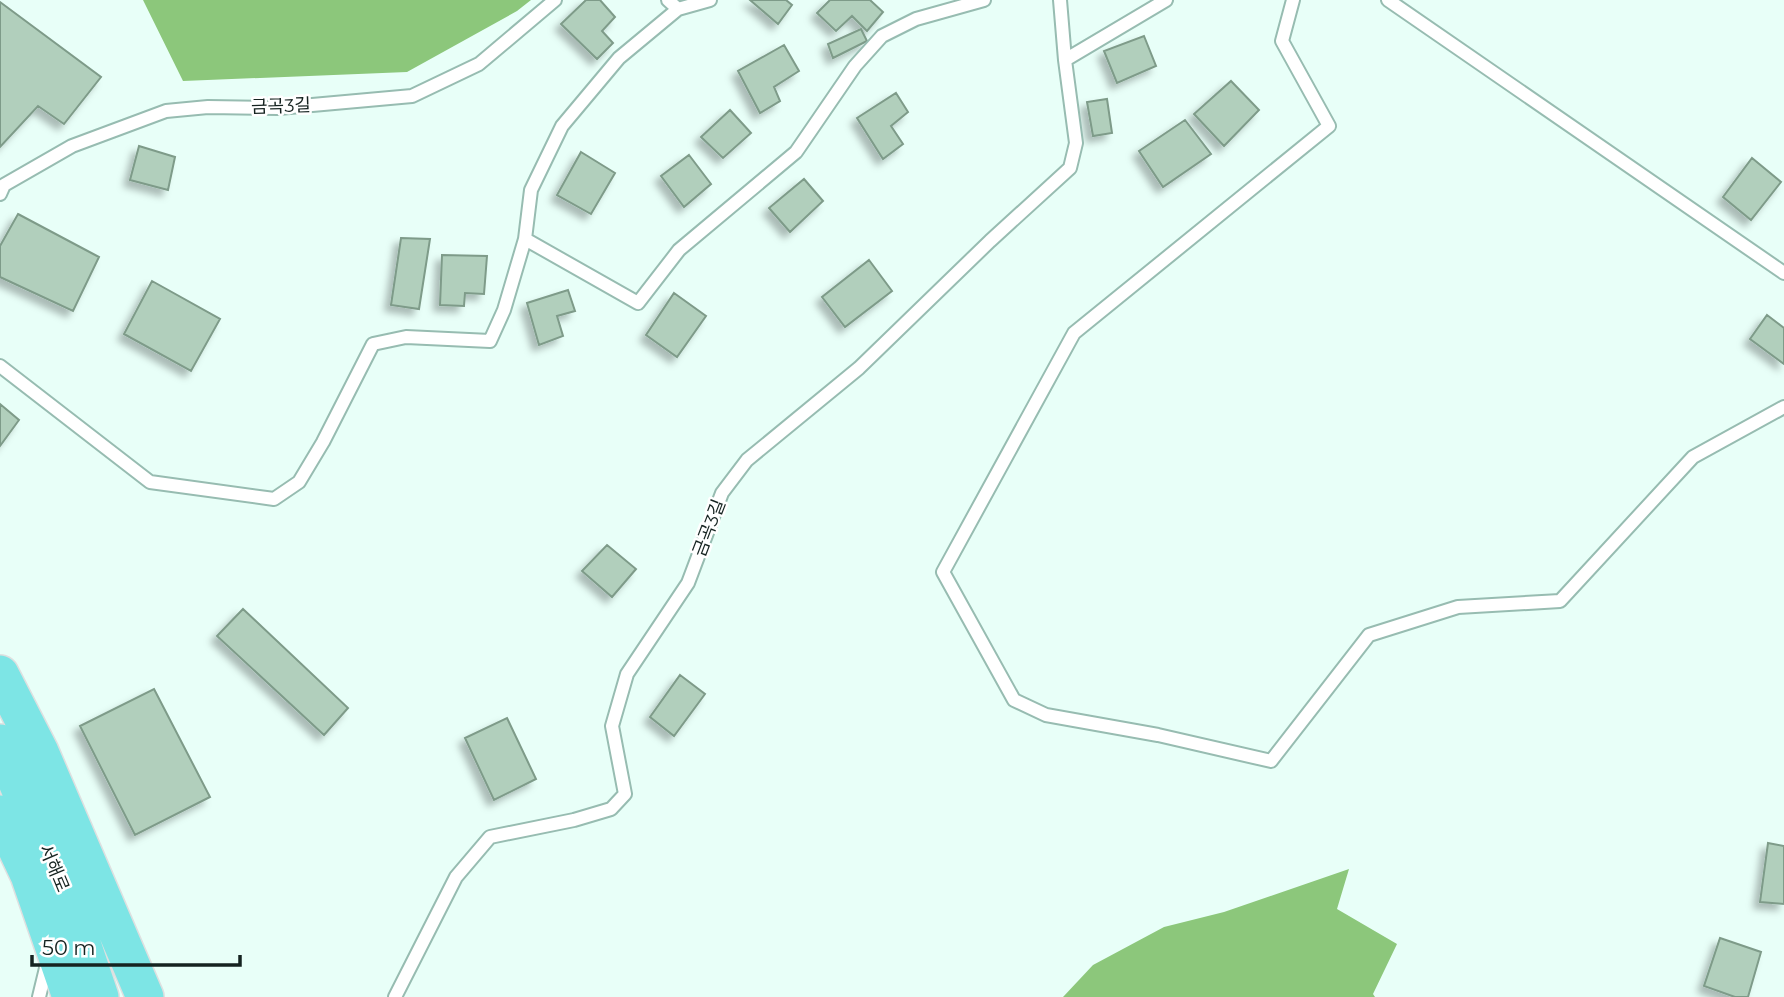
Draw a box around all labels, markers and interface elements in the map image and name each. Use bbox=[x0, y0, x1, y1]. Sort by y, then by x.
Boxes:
street label: 금곡3길 bbox=[251, 94, 311, 118]
street label: 금곡3길 bbox=[688, 496, 730, 560]
street label: 서해로 bbox=[34, 841, 74, 895]
scale bar bbox=[32, 923, 240, 967]
text: 50 m bbox=[42, 935, 96, 960]

